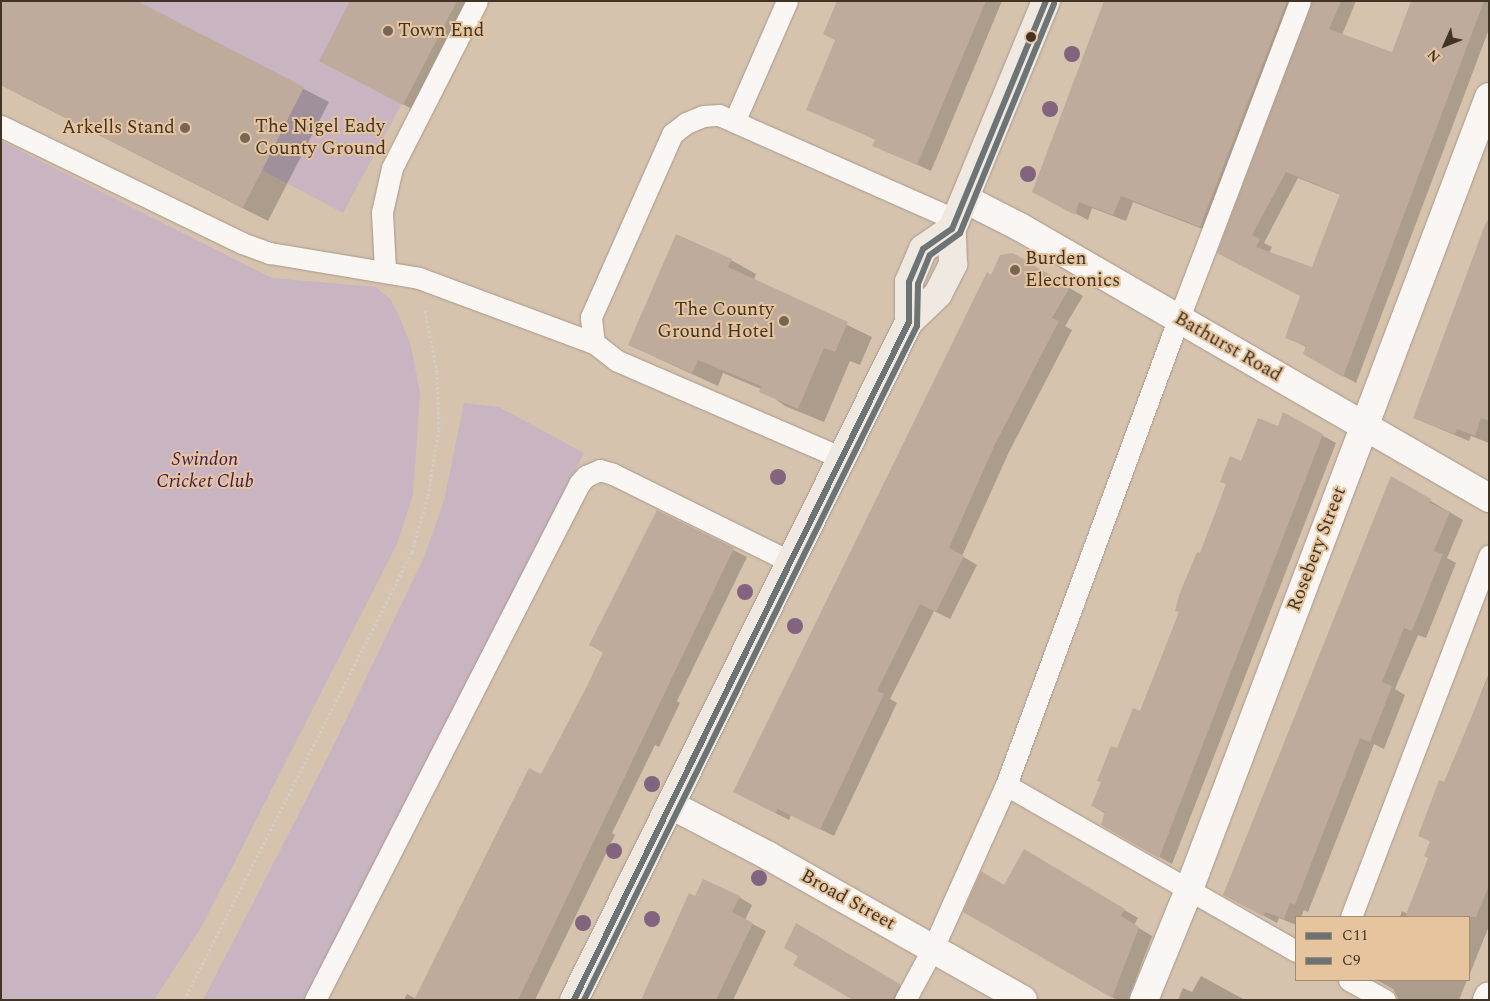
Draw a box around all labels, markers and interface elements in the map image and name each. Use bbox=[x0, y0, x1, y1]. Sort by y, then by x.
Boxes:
place label: Town End bbox=[398, 20, 484, 42]
north arrow bbox=[1420, 20, 1470, 70]
marker: Town End bbox=[382, 25, 394, 37]
unlabelled marker bbox=[1026, 32, 1036, 42]
text: N bbox=[1422, 44, 1445, 67]
place label: The Nigel Eady County Ground bbox=[255, 116, 386, 160]
place label: Arkells Stand bbox=[62, 117, 175, 139]
marker: Arkells Stand bbox=[179, 122, 191, 134]
marker: The Nigel Eady County Ground bbox=[239, 132, 251, 144]
place label: Burden Electronics bbox=[1025, 248, 1120, 292]
marker: Burden Electronics bbox=[1009, 264, 1021, 276]
place label: The County Ground Hotel bbox=[657, 299, 774, 343]
street label: Bathurst Road bbox=[1170, 307, 1286, 387]
marker: The County Ground Hotel bbox=[778, 315, 790, 327]
park label: Swindon Cricket Club bbox=[156, 449, 254, 493]
street label: Rosebery Street bbox=[1283, 484, 1351, 614]
street label: Broad Street bbox=[797, 865, 899, 935]
legend bbox=[1295, 916, 1470, 981]
text: C11 bbox=[1342, 924, 1368, 947]
text: C9 bbox=[1342, 949, 1360, 972]

